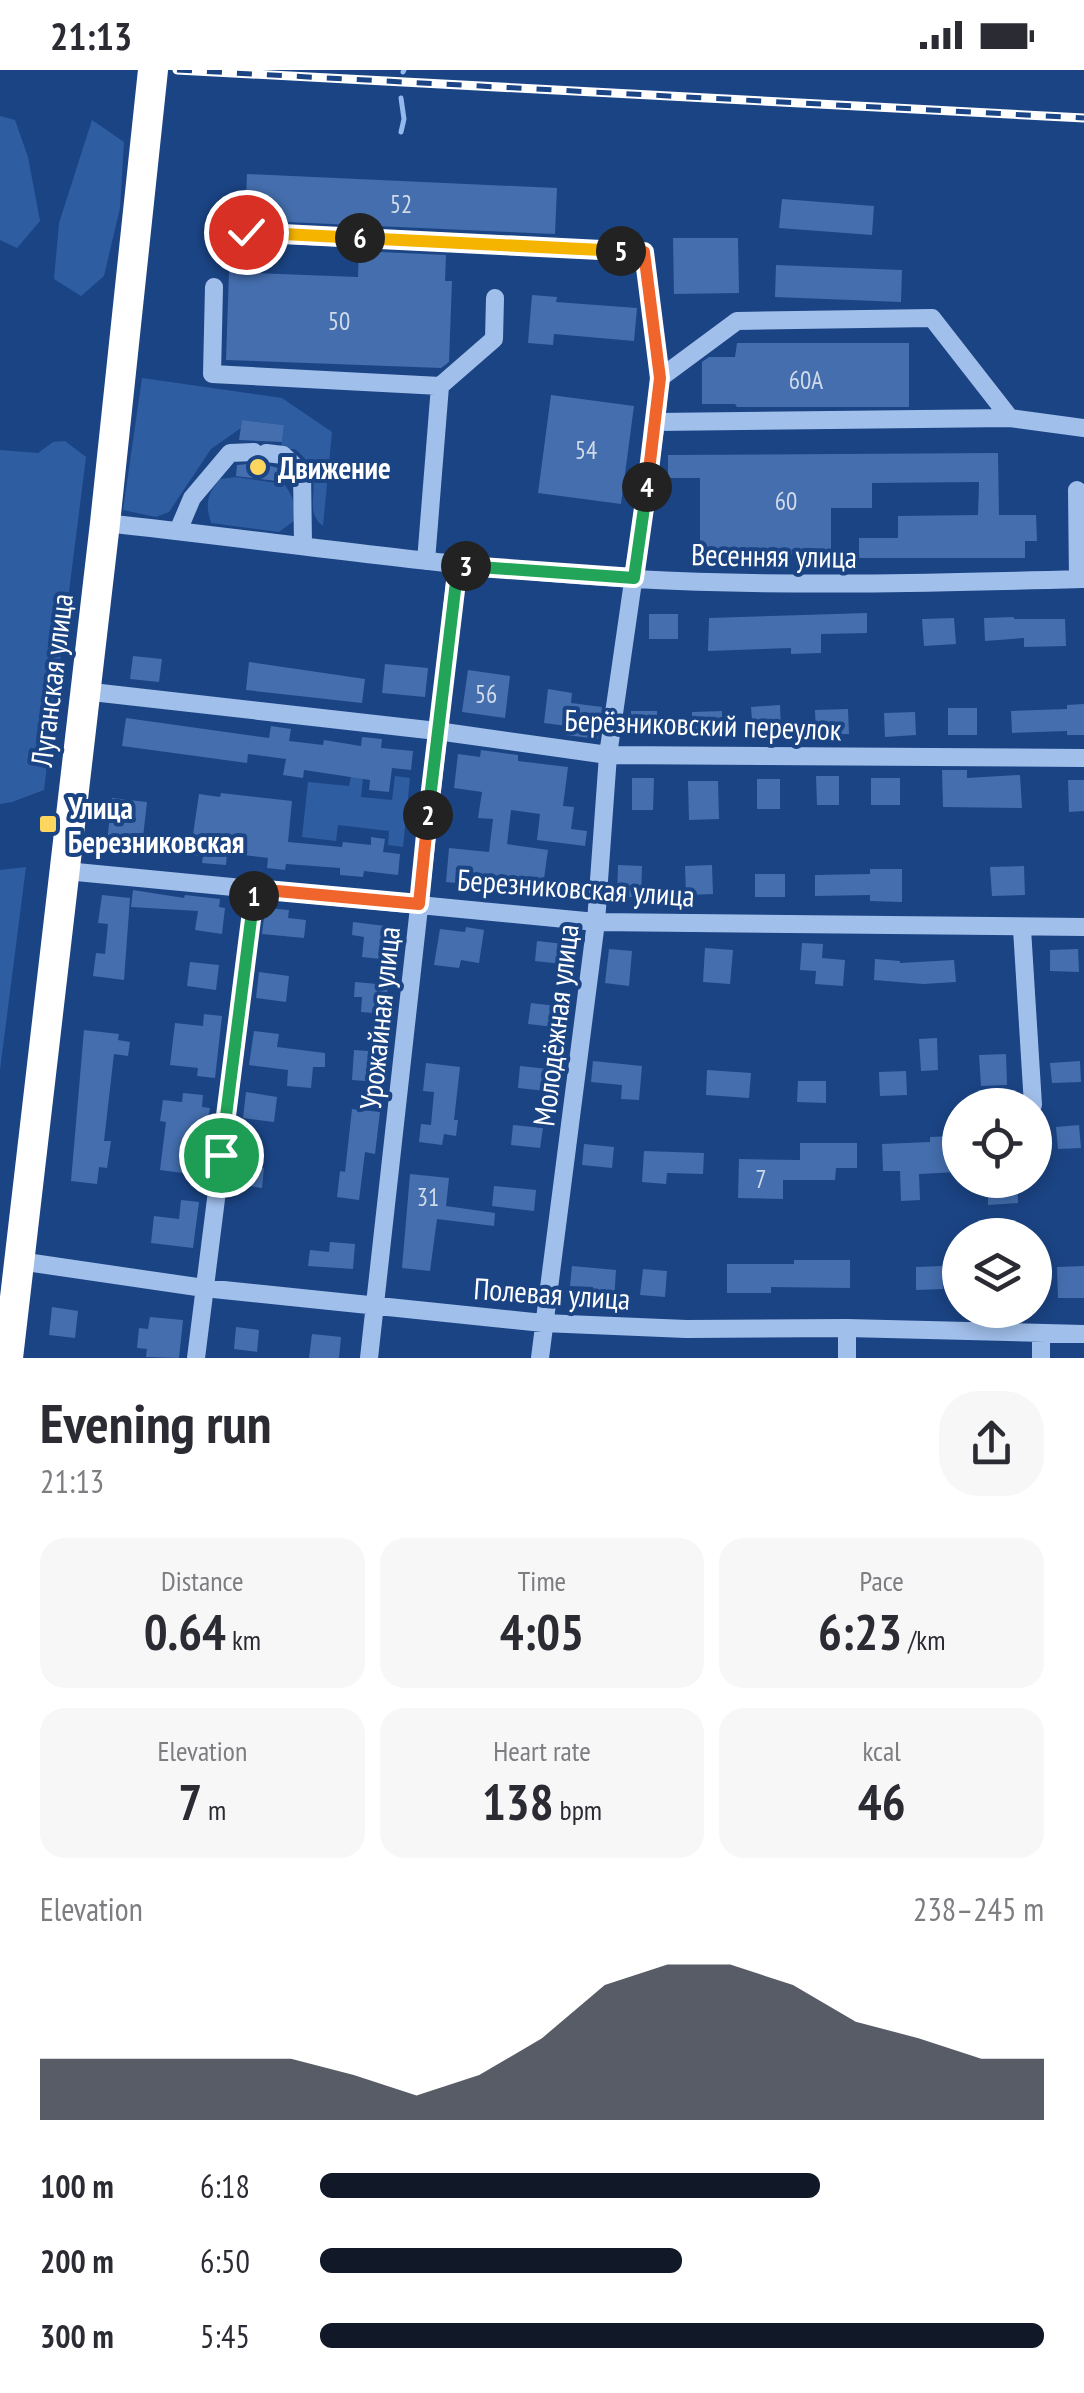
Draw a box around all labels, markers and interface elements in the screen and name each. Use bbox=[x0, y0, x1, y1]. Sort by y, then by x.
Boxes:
text: 21:13 bbox=[50, 11, 132, 60]
house number: 52 bbox=[390, 188, 412, 220]
pin bbox=[204, 190, 289, 275]
icon: check bbox=[219, 205, 274, 260]
pin: 6 bbox=[335, 213, 385, 263]
text: 6 bbox=[353, 219, 367, 256]
pin: 5 bbox=[596, 226, 646, 276]
text: 5 bbox=[614, 232, 628, 269]
house number: 50 bbox=[328, 305, 350, 337]
house number: 60А bbox=[789, 364, 823, 396]
house number: 54 bbox=[575, 434, 597, 466]
place label: Движение bbox=[278, 448, 391, 487]
marker: Движение bbox=[247, 456, 269, 478]
pin: 4 bbox=[622, 462, 672, 512]
text: 4 bbox=[640, 468, 654, 505]
house number: 60 bbox=[775, 485, 797, 517]
street label: Весенняя улица bbox=[691, 534, 857, 576]
pin: 3 bbox=[441, 541, 491, 591]
text: 3 bbox=[459, 547, 473, 584]
street label: Луганская улица bbox=[21, 591, 81, 770]
house number: 56 bbox=[475, 678, 497, 710]
street label: Берёзниковский переулок bbox=[564, 700, 843, 748]
place label: Улица Березниковская bbox=[67, 788, 244, 861]
pin: 2 bbox=[403, 790, 453, 840]
text: 2 bbox=[421, 796, 435, 833]
marker: Улица Березниковская bbox=[37, 813, 59, 835]
street label: Березниковская улица bbox=[456, 859, 696, 915]
pin: 1 bbox=[229, 871, 279, 921]
text: 1 bbox=[247, 877, 261, 914]
street label: Молодёжная улица bbox=[523, 922, 587, 1128]
street label: Урожайная улица bbox=[350, 925, 408, 1111]
map controls bbox=[942, 1088, 1052, 1328]
button: locate bbox=[942, 1088, 1052, 1198]
pin bbox=[179, 1113, 264, 1198]
icon: arrive bbox=[194, 1128, 249, 1183]
house number: 7 bbox=[755, 1163, 767, 1195]
house number: 31 bbox=[417, 1181, 439, 1213]
button: layers bbox=[942, 1218, 1052, 1328]
street label: Полевая улица bbox=[472, 1268, 632, 1318]
text: Evening run bbox=[40, 1387, 272, 1458]
button: share bbox=[939, 1391, 1044, 1496]
text: 21:13 bbox=[40, 1460, 104, 1502]
text: Distance bbox=[161, 1562, 244, 1599]
text: Time bbox=[518, 1562, 566, 1599]
text: Pace bbox=[860, 1562, 904, 1599]
text: 0.64 bbox=[144, 1599, 226, 1664]
text: 4:05 bbox=[500, 1599, 584, 1664]
text: 6:23 bbox=[818, 1599, 902, 1664]
text: km bbox=[226, 1621, 261, 1658]
text: /km bbox=[902, 1621, 945, 1658]
text: Elevation bbox=[157, 1732, 247, 1769]
text: Heart rate bbox=[493, 1732, 591, 1769]
text: kcal bbox=[863, 1732, 901, 1769]
text: 7 bbox=[178, 1769, 202, 1834]
text: 138 bbox=[482, 1769, 554, 1834]
text: 46 bbox=[858, 1769, 906, 1834]
text: m bbox=[202, 1791, 226, 1828]
text: bpm bbox=[554, 1791, 602, 1828]
text: Elevation bbox=[40, 1888, 143, 1930]
text: 238–245 m bbox=[913, 1888, 1044, 1930]
text: 100 m bbox=[40, 2165, 114, 2207]
text: 6:18 bbox=[200, 2165, 250, 2207]
text: 200 m bbox=[40, 2240, 114, 2282]
text: 6:50 bbox=[200, 2240, 250, 2282]
text: 300 m bbox=[40, 2315, 114, 2357]
text: 5:45 bbox=[200, 2315, 250, 2357]

